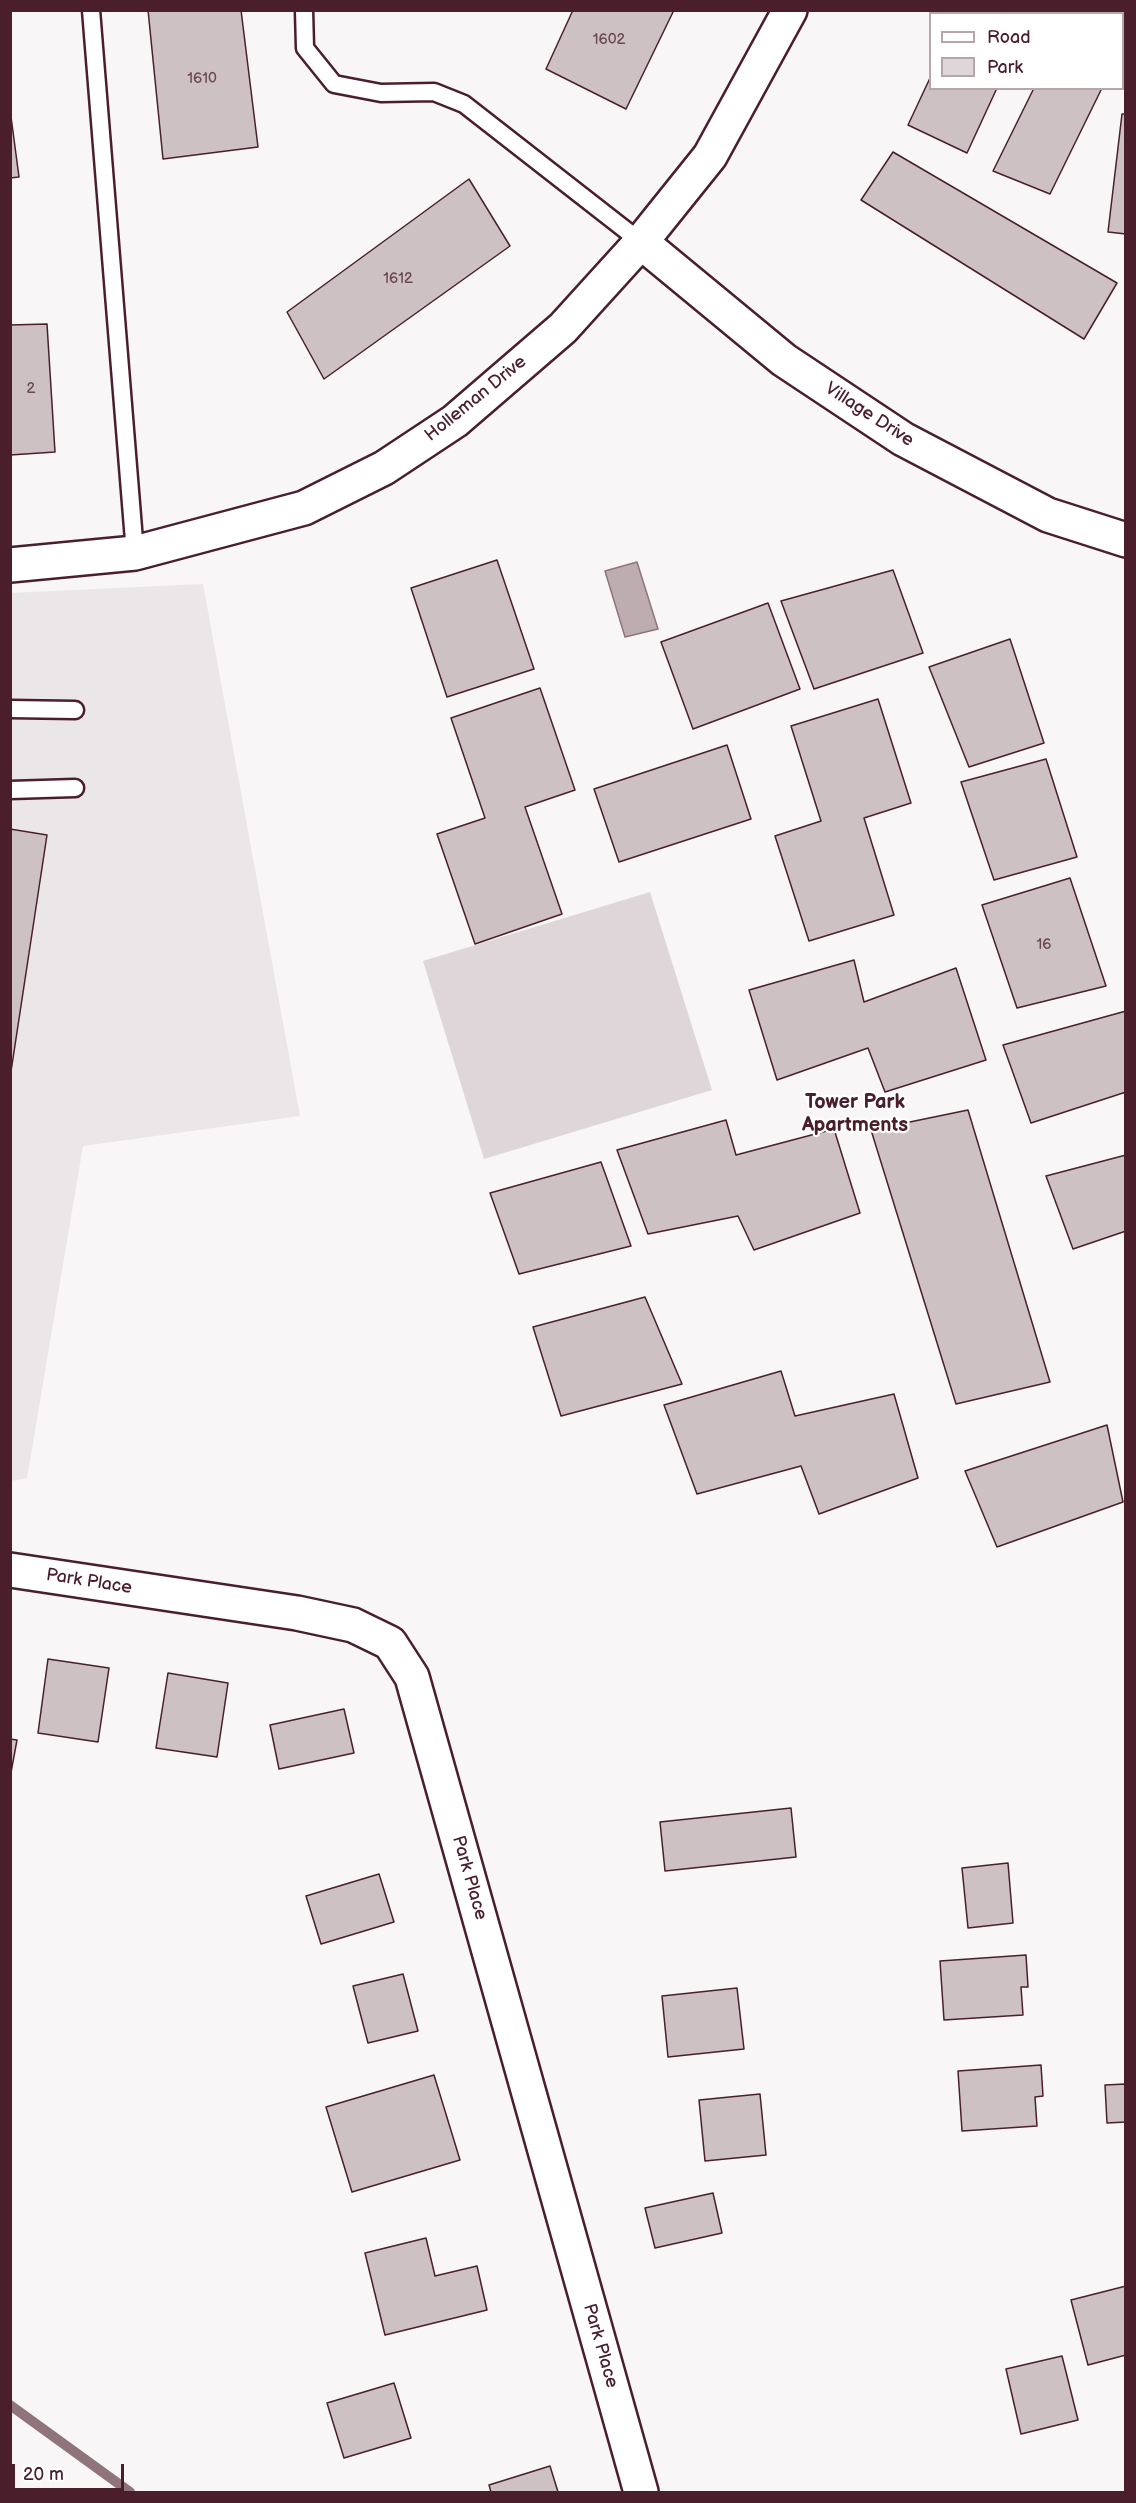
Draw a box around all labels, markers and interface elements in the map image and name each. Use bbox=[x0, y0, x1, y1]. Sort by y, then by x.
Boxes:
legend bbox=[929, 12, 1124, 90]
text: Road bbox=[987, 27, 1031, 48]
house number: 1602 bbox=[593, 31, 625, 49]
text: Park bbox=[987, 57, 1023, 78]
house number: 1610 bbox=[187, 70, 217, 88]
house number: 1612 bbox=[383, 270, 413, 288]
street label: Holleman Drive bbox=[421, 351, 531, 447]
street label: Village Drive bbox=[820, 378, 918, 452]
house number: 2 bbox=[27, 380, 35, 398]
house number: 16 bbox=[1037, 936, 1051, 954]
district label: Tower Park Apartments bbox=[802, 1091, 908, 1138]
street label: Park Place bbox=[45, 1565, 133, 1599]
street label: Park Place bbox=[447, 1833, 491, 1923]
street label: Park Place bbox=[578, 2301, 622, 2391]
scale bar bbox=[15, 2452, 128, 2490]
text: 20 m bbox=[23, 2464, 64, 2485]

